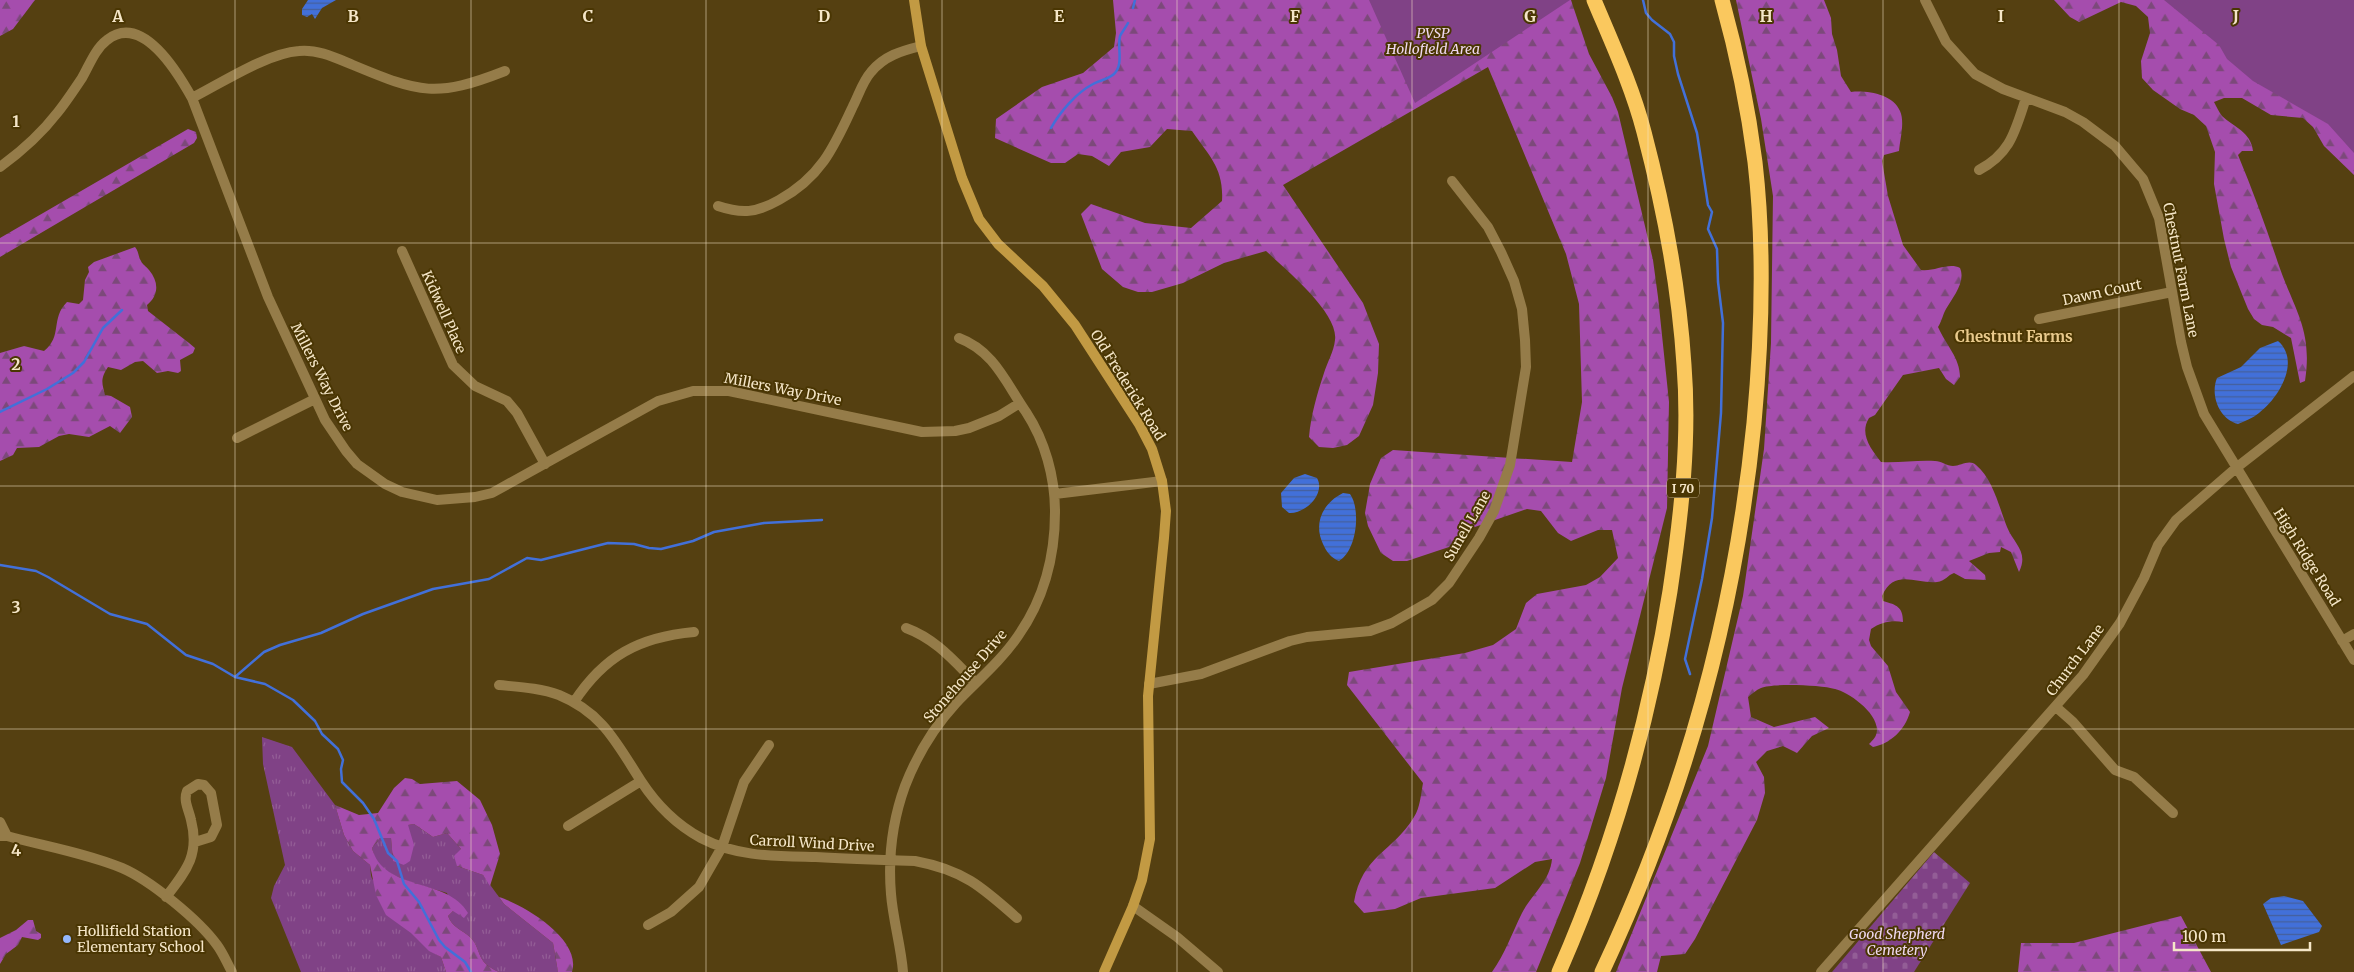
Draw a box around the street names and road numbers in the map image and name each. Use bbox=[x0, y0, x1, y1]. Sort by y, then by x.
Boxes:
street label: Chestnut Farm Lane bbox=[2159, 201, 2203, 339]
street label: Kidwell Place bbox=[418, 268, 470, 356]
street label: Dawn Court bbox=[2061, 275, 2144, 309]
street label: Millers Way Drive bbox=[287, 320, 357, 434]
street label: Old Frederick Road bbox=[1087, 326, 1170, 444]
street label: Millers Way Drive bbox=[723, 369, 843, 409]
road number: I 70 bbox=[1667, 478, 1699, 498]
street label: Sunell Lane bbox=[1440, 487, 1494, 565]
street label: High Ridge Road bbox=[2270, 505, 2345, 610]
street label: Church Lane bbox=[2042, 621, 2108, 699]
street label: Stonehouse Drive bbox=[919, 626, 1011, 726]
street label: Carroll Wind Drive bbox=[749, 831, 875, 855]

